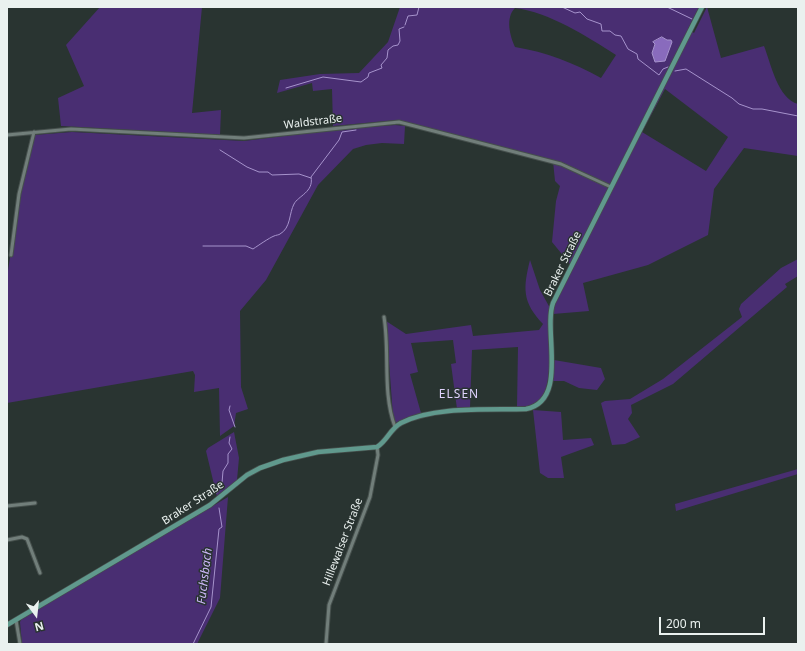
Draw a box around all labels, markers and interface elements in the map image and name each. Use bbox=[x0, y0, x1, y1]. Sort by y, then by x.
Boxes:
street label: Waldstraße bbox=[283, 112, 343, 132]
street label: Braker Straße bbox=[542, 229, 584, 299]
district label: ELSEN bbox=[439, 388, 479, 402]
street label: Braker Straße bbox=[160, 478, 226, 528]
street label: Hillewalser Straße bbox=[320, 496, 366, 588]
water label: Fuchsbach bbox=[194, 547, 216, 605]
north arrow bbox=[16, 595, 56, 635]
scale bar bbox=[661, 609, 767, 635]
text: 200 m bbox=[666, 615, 701, 632]
text: N bbox=[33, 619, 46, 635]

